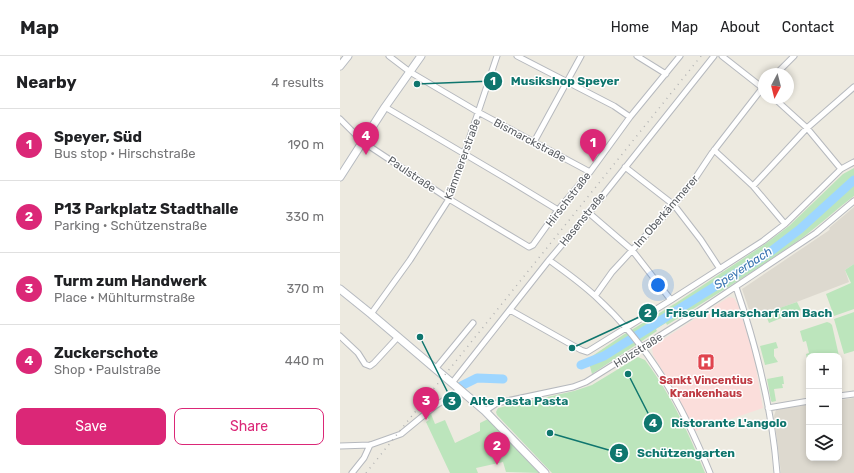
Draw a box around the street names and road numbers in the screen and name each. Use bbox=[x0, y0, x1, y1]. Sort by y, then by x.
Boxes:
street label: Bismarckstraße bbox=[491, 116, 568, 165]
street label: Kämmererstraße bbox=[442, 117, 483, 202]
street label: Paulstraße bbox=[385, 154, 438, 195]
street label: Hirschstraße bbox=[543, 169, 594, 229]
street label: Im Oberkämmerer bbox=[631, 172, 702, 250]
street label: Hasenstraße bbox=[557, 190, 608, 249]
street label: Holzstraße bbox=[611, 330, 665, 371]

